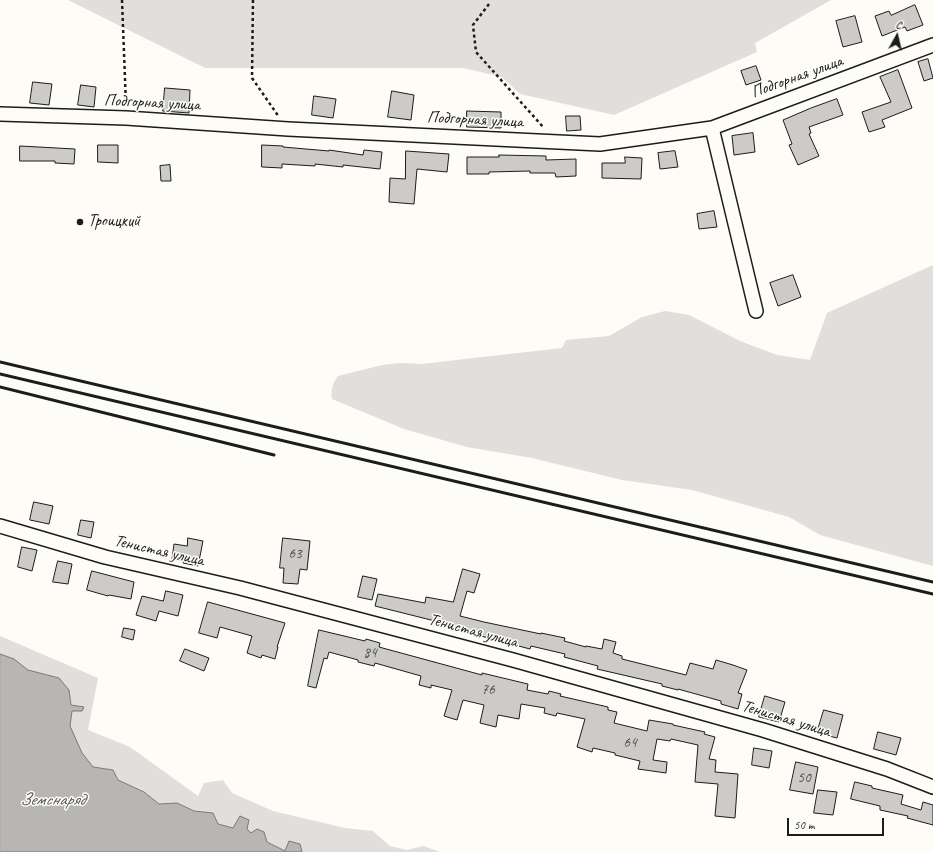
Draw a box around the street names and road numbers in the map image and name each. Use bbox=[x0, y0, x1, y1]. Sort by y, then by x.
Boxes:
street label: Подгорная улица bbox=[748, 51, 846, 103]
street label: Подгорная улица bbox=[104, 90, 200, 116]
street label: Подгорная улица bbox=[427, 107, 523, 133]
street label: Тенистая улица bbox=[112, 531, 206, 571]
street label: Тенистая улица bbox=[426, 609, 520, 653]
street label: Тенистая улица bbox=[739, 696, 833, 742]

